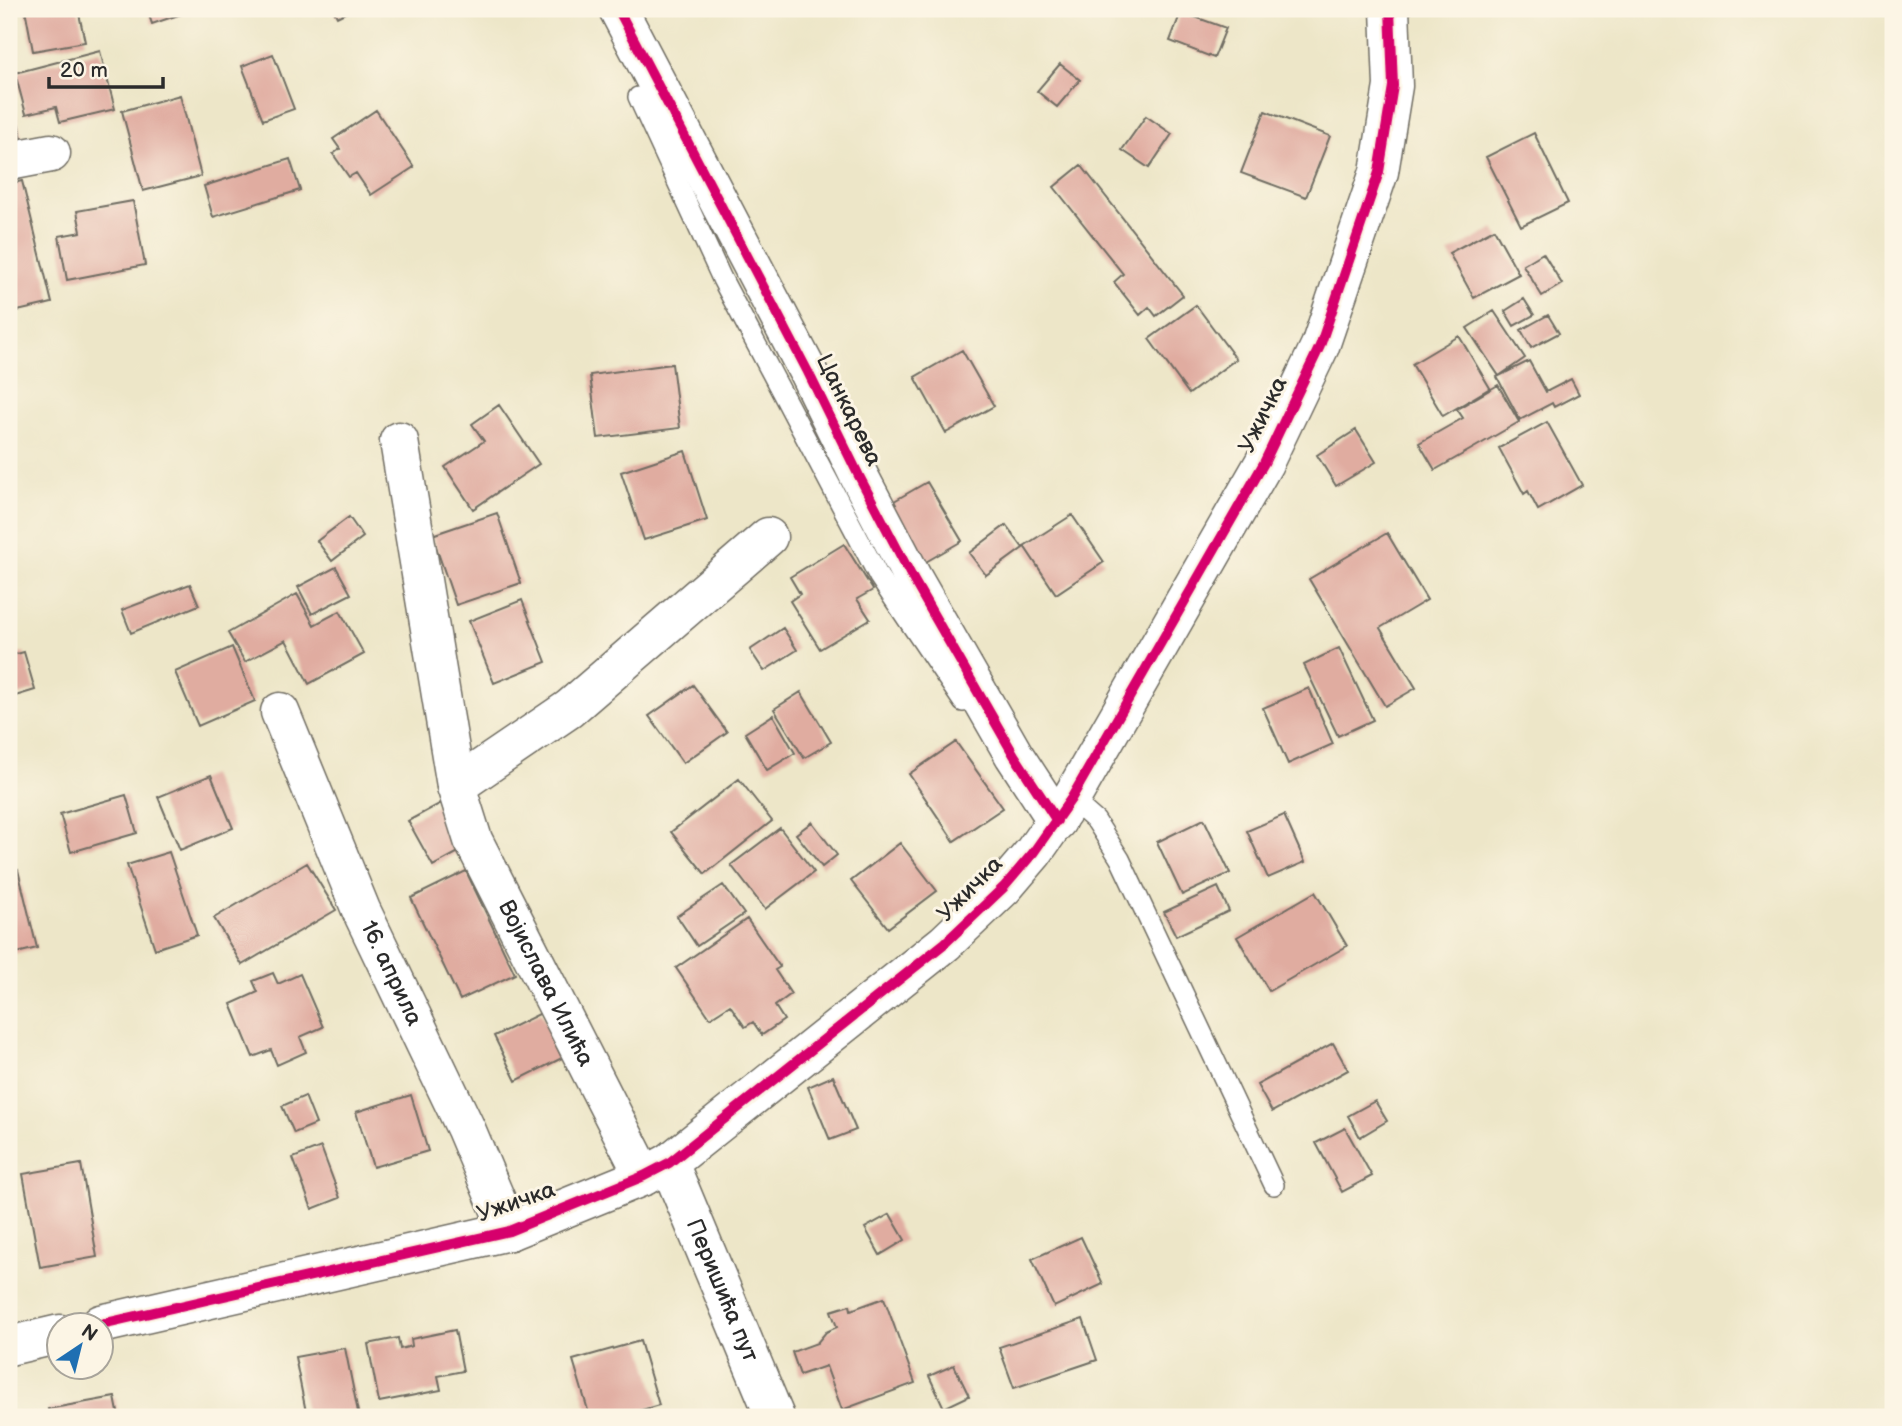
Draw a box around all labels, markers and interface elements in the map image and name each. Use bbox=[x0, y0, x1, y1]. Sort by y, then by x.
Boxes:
scale bar bbox=[49, 46, 163, 90]
text: 20 m bbox=[60, 58, 108, 83]
street label: Цанкарева bbox=[810, 349, 888, 471]
street label: Ужичка bbox=[1233, 372, 1294, 458]
street label: Ужичка bbox=[931, 850, 1009, 928]
street label: Војислава Илића bbox=[492, 896, 600, 1071]
street label: 16. априла bbox=[354, 916, 429, 1031]
street label: Ужичка bbox=[473, 1175, 559, 1228]
street label: Перишића пут bbox=[680, 1215, 765, 1366]
north arrow bbox=[46, 1310, 116, 1380]
text: N bbox=[76, 1320, 101, 1347]

